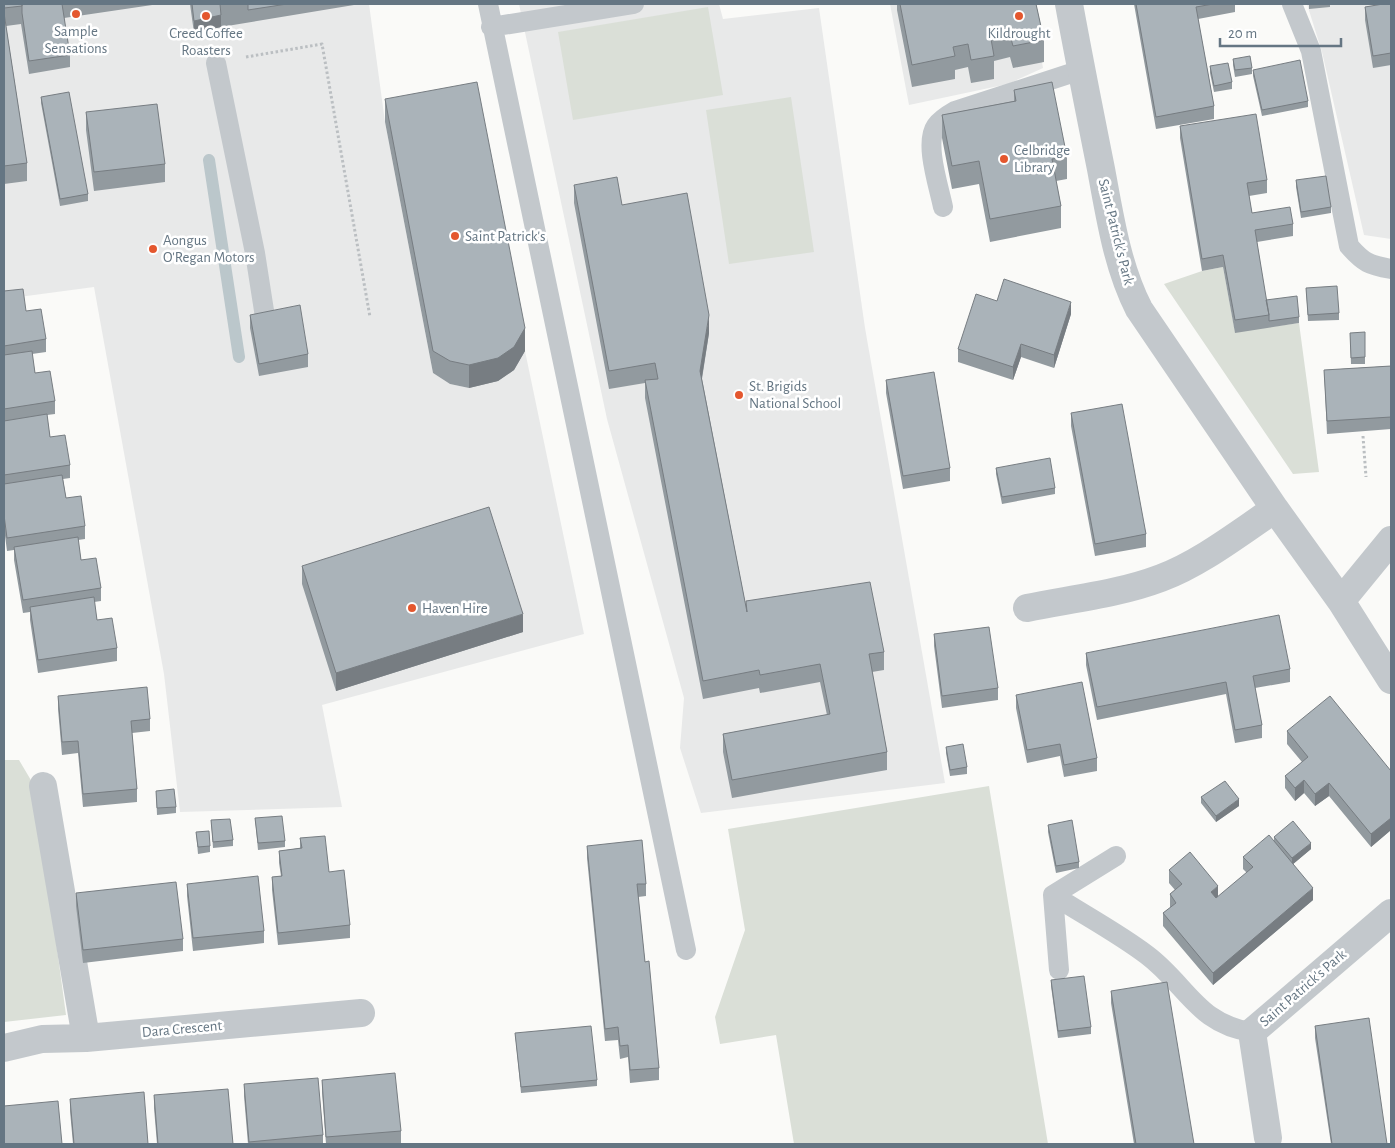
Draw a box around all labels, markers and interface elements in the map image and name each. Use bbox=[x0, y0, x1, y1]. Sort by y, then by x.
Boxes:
marker: Sample Sensations bbox=[70, 8, 82, 20]
marker: Creed Coffee Roasters bbox=[200, 10, 212, 22]
marker: Kildrought bbox=[1013, 10, 1025, 22]
scale bar bbox=[1220, 15, 1341, 47]
place label: Sample Sensations bbox=[45, 24, 107, 56]
place label: Creed Coffee Roasters bbox=[169, 26, 243, 58]
place label: Kildrought bbox=[987, 26, 1051, 41]
text: 20 m bbox=[1228, 26, 1257, 41]
place label: Celbridge Library bbox=[1014, 143, 1070, 175]
marker: Celbridge Library bbox=[998, 153, 1010, 165]
street label: Saint Patrick's Park bbox=[1096, 177, 1136, 287]
place label: Saint Patrick's bbox=[465, 229, 546, 244]
marker: Saint Patrick's bbox=[449, 230, 461, 242]
place label: Aongus O'Regan Motors bbox=[163, 233, 255, 265]
marker: Aongus O'Regan Motors bbox=[147, 243, 159, 255]
place label: St. Brigids National School bbox=[749, 379, 841, 411]
marker: St. Brigids National School bbox=[733, 389, 745, 401]
place label: Haven Hire bbox=[422, 601, 488, 616]
marker: Haven Hire bbox=[406, 602, 418, 614]
street label: Saint Patrick's Park bbox=[1257, 946, 1349, 1029]
street label: Dara Crescent bbox=[141, 1018, 223, 1040]

